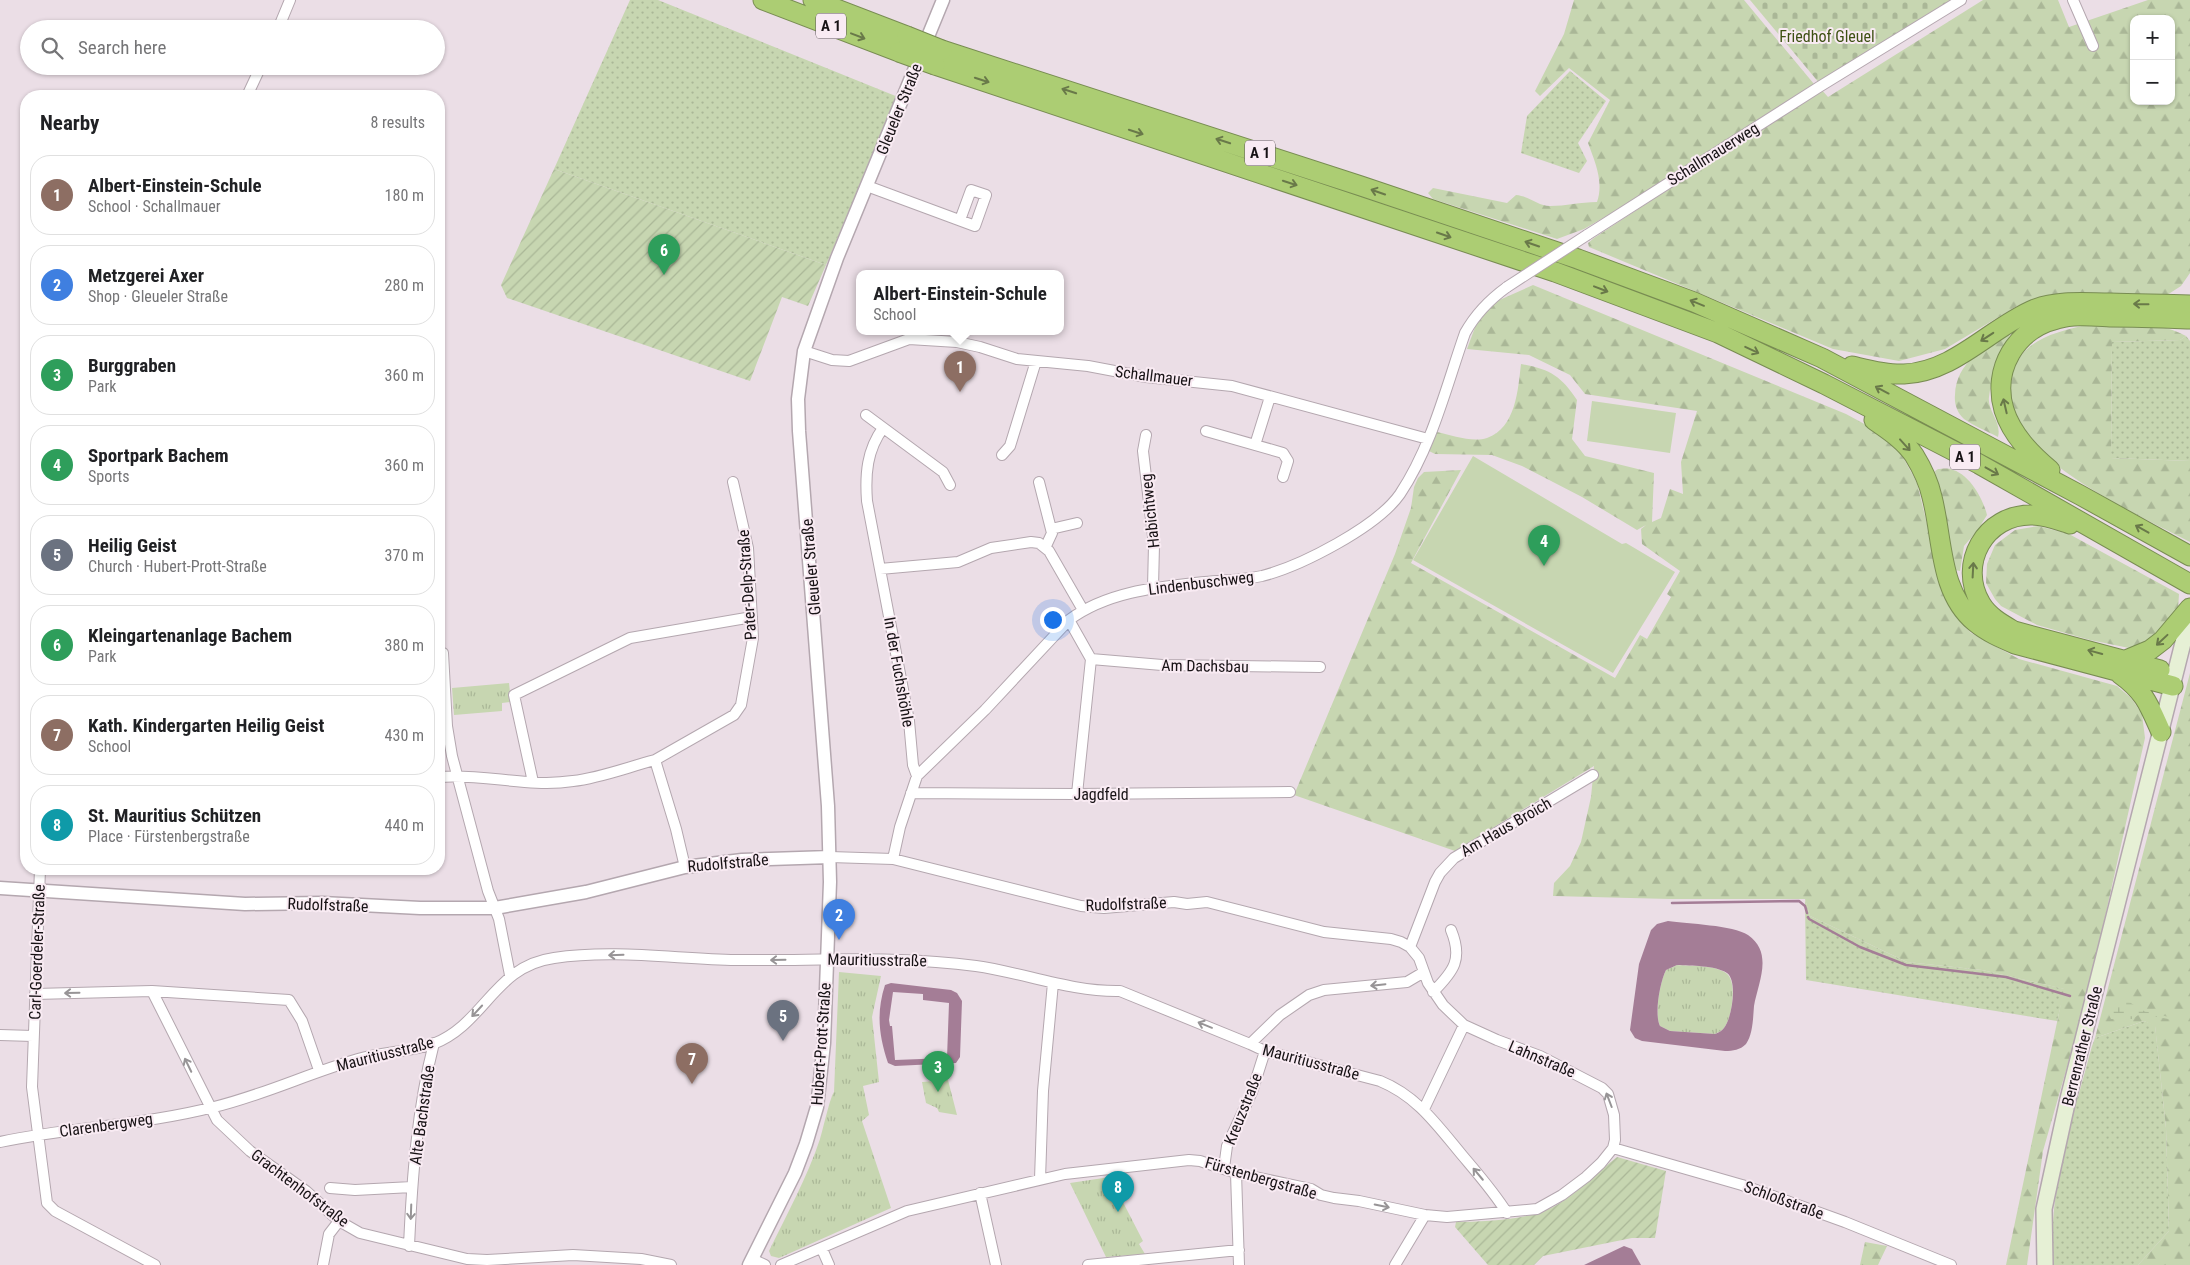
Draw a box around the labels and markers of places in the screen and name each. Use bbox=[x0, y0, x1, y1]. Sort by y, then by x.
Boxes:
pin: 6 bbox=[648, 234, 680, 275]
pin: 1 bbox=[944, 351, 976, 392]
pin: 4 bbox=[1528, 525, 1560, 566]
pin: 2 bbox=[823, 899, 855, 940]
pin: 5 bbox=[767, 1000, 799, 1041]
pin: 7 bbox=[676, 1043, 708, 1084]
pin: 3 bbox=[922, 1051, 954, 1092]
pin: 8 bbox=[1102, 1171, 1134, 1212]

